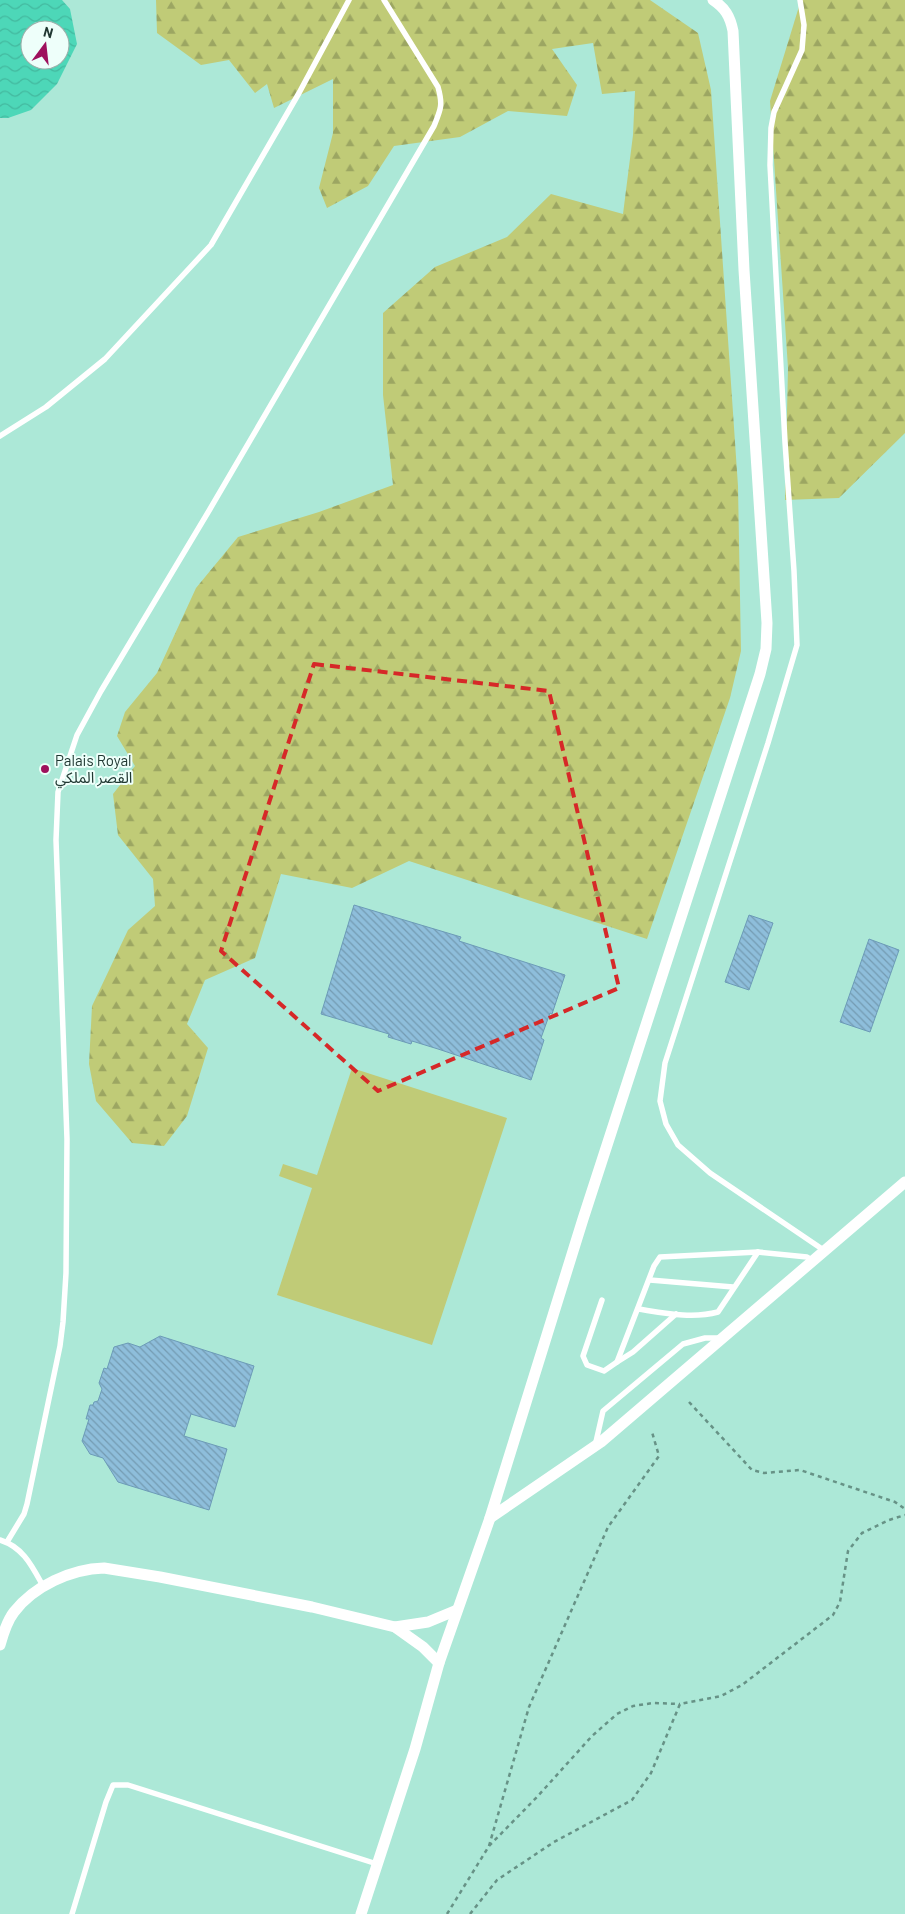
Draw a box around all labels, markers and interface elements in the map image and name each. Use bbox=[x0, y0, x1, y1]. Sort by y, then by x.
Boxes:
north arrow bbox=[20, 20, 70, 70]
text: N bbox=[42, 23, 55, 41]
place label: Palais Royal القصر الملكي bbox=[55, 751, 132, 789]
marker: Palais Royal القصر الملكي bbox=[39, 763, 51, 775]

